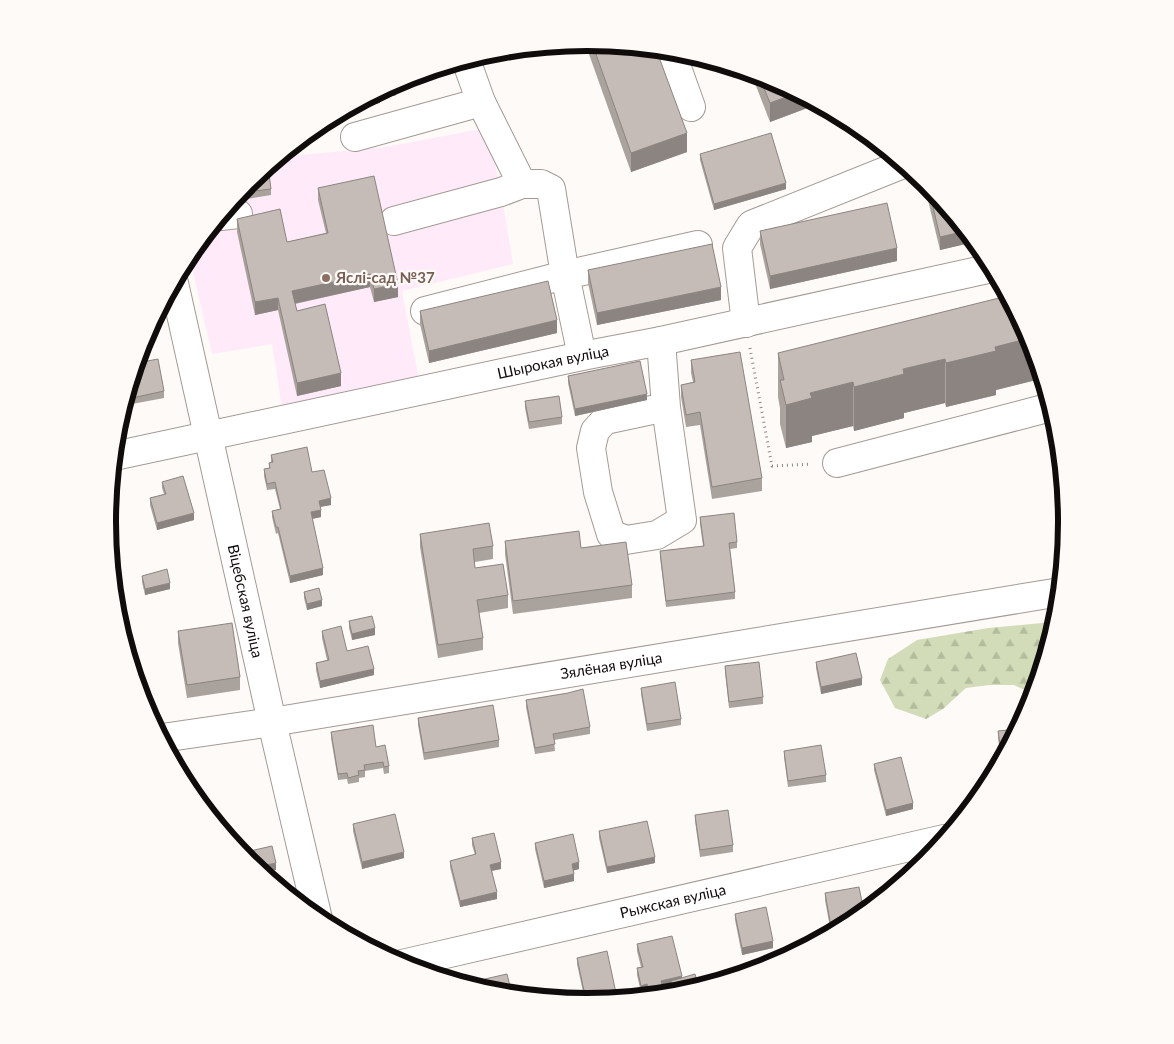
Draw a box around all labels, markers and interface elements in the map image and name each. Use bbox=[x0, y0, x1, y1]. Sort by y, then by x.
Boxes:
place label: Яслі-сад №37 bbox=[335, 268, 435, 286]
marker: Яслі-сад №37 bbox=[320, 272, 332, 284]
street label: Шырокая вуліца bbox=[495, 341, 610, 382]
street label: Віцебская вуліца bbox=[225, 543, 267, 659]
street label: Зялёная вуліца bbox=[559, 648, 663, 682]
street label: Рыжская вуліца bbox=[618, 880, 727, 921]

